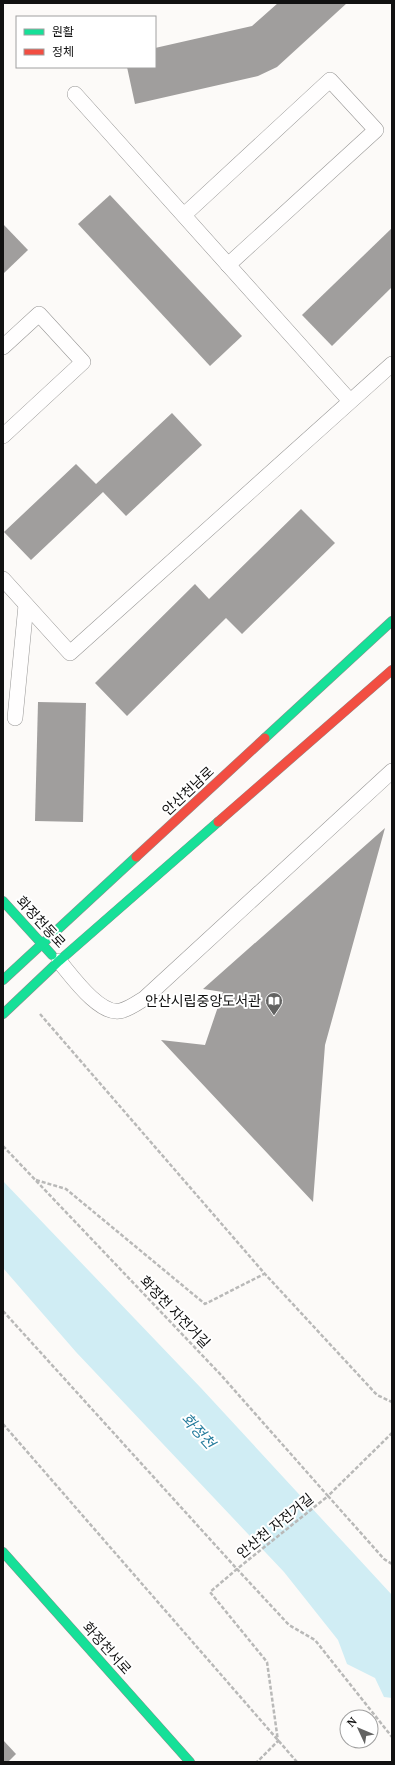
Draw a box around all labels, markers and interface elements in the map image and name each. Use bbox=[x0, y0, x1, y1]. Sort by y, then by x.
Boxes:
legend bbox=[16, 16, 156, 68]
text: 원활 bbox=[52, 24, 74, 39]
text: 정체 bbox=[52, 44, 74, 59]
street label: 안산천남로 bbox=[158, 762, 218, 820]
street label: 화정천동로 bbox=[12, 892, 70, 952]
place label: 안산시립중앙도서관 bbox=[145, 991, 261, 1010]
library icon: 안산시립중앙도서관 bbox=[264, 991, 284, 1016]
street label: 화정천 자전거길 bbox=[136, 1271, 215, 1352]
water label: 화정천 bbox=[177, 1408, 221, 1454]
street label: 안산천 자전거길 bbox=[232, 1489, 317, 1562]
street label: 화정천서로 bbox=[79, 1617, 136, 1678]
north arrow bbox=[339, 1709, 379, 1749]
text: N bbox=[344, 1714, 360, 1730]

